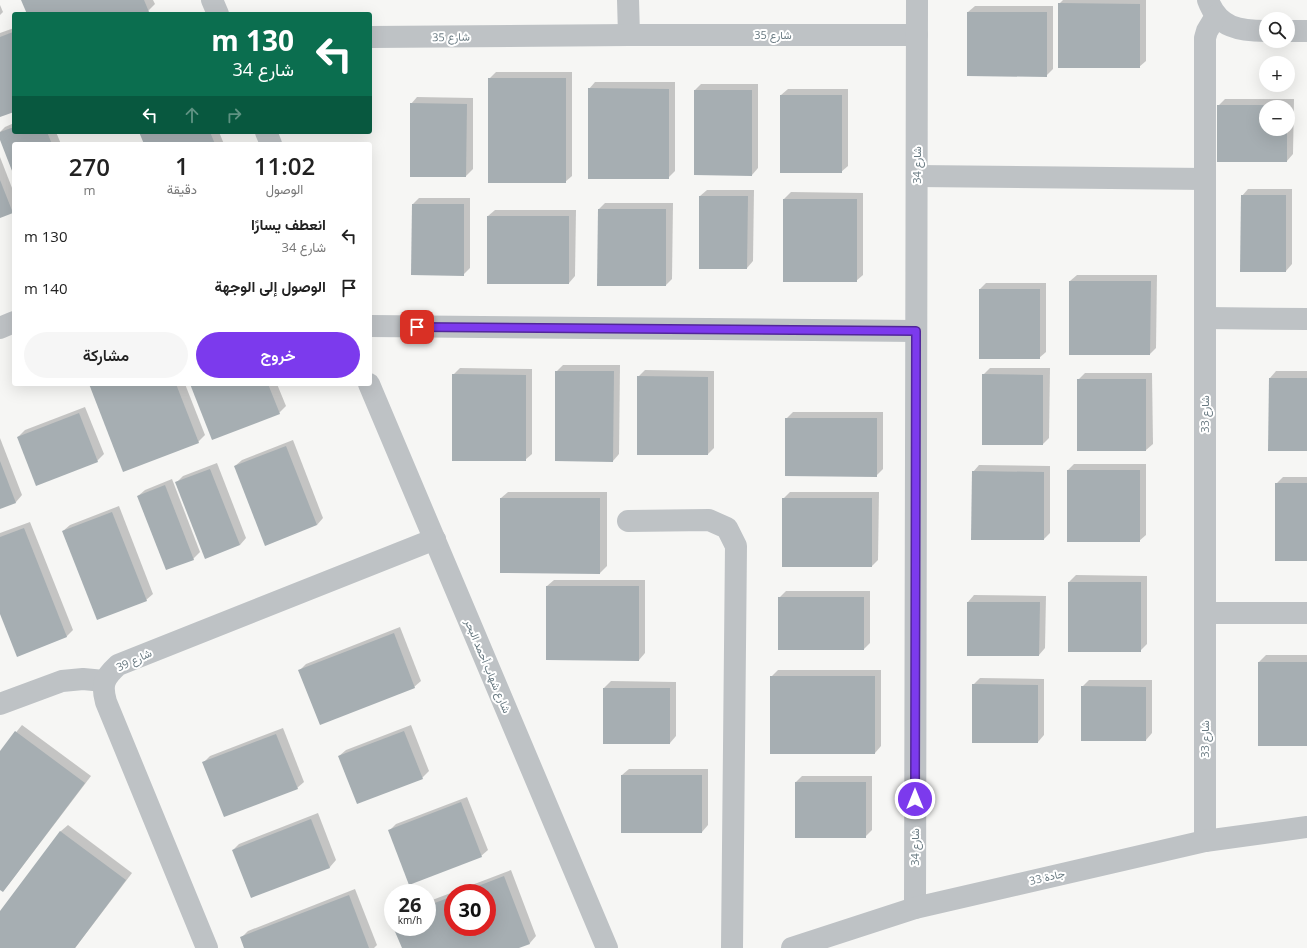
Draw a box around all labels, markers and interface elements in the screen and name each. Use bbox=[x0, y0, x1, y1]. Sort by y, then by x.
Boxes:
map controls bbox=[1259, 12, 1295, 136]
button: search bbox=[1259, 12, 1295, 48]
text: 130 m bbox=[211, 21, 294, 59]
street label: شارع 35 bbox=[754, 27, 792, 43]
icon: left bbox=[308, 28, 360, 80]
street label: شارع 35 bbox=[432, 29, 470, 45]
button: + bbox=[1259, 56, 1295, 92]
text: شارع 34 bbox=[233, 57, 294, 81]
button: − bbox=[1259, 100, 1295, 136]
icon: left bbox=[139, 104, 161, 126]
icon: ahead bbox=[181, 104, 203, 126]
icon: right bbox=[223, 104, 245, 126]
street label: شارع 34 bbox=[909, 146, 925, 184]
text: 1 bbox=[175, 149, 189, 182]
text: 11:02 bbox=[254, 149, 315, 182]
text: 270 bbox=[69, 150, 110, 183]
text: دقيقة bbox=[167, 180, 197, 198]
text: الوصول bbox=[266, 180, 303, 198]
text: m bbox=[83, 181, 95, 199]
text: انعطف يسارًا bbox=[251, 214, 326, 234]
icon: left bbox=[338, 225, 360, 247]
text: 130 m bbox=[24, 226, 68, 246]
text: شارع 34 bbox=[282, 238, 326, 256]
text: الوصول إلى الوجهة bbox=[215, 276, 326, 296]
icon: arrive bbox=[338, 277, 360, 299]
text: 140 m bbox=[24, 278, 68, 298]
pin bbox=[400, 310, 434, 344]
icon: arrive bbox=[406, 316, 428, 338]
button: مشاركة bbox=[24, 332, 188, 378]
button: خروج bbox=[196, 332, 360, 378]
street label: شارع 33 bbox=[1197, 395, 1213, 433]
street label: شارع شهاب أحمد البحر bbox=[461, 616, 515, 716]
street label: شارع 39 bbox=[114, 645, 155, 675]
street label: شارع 33 bbox=[1197, 720, 1213, 758]
position arrow bbox=[894, 778, 936, 820]
street label: شارع 34 bbox=[907, 828, 923, 866]
street label: جادة 33 bbox=[1028, 865, 1066, 888]
speed limit sign: 30 bbox=[444, 884, 496, 936]
text: 26 bbox=[399, 891, 421, 918]
text: km/h bbox=[398, 913, 422, 927]

